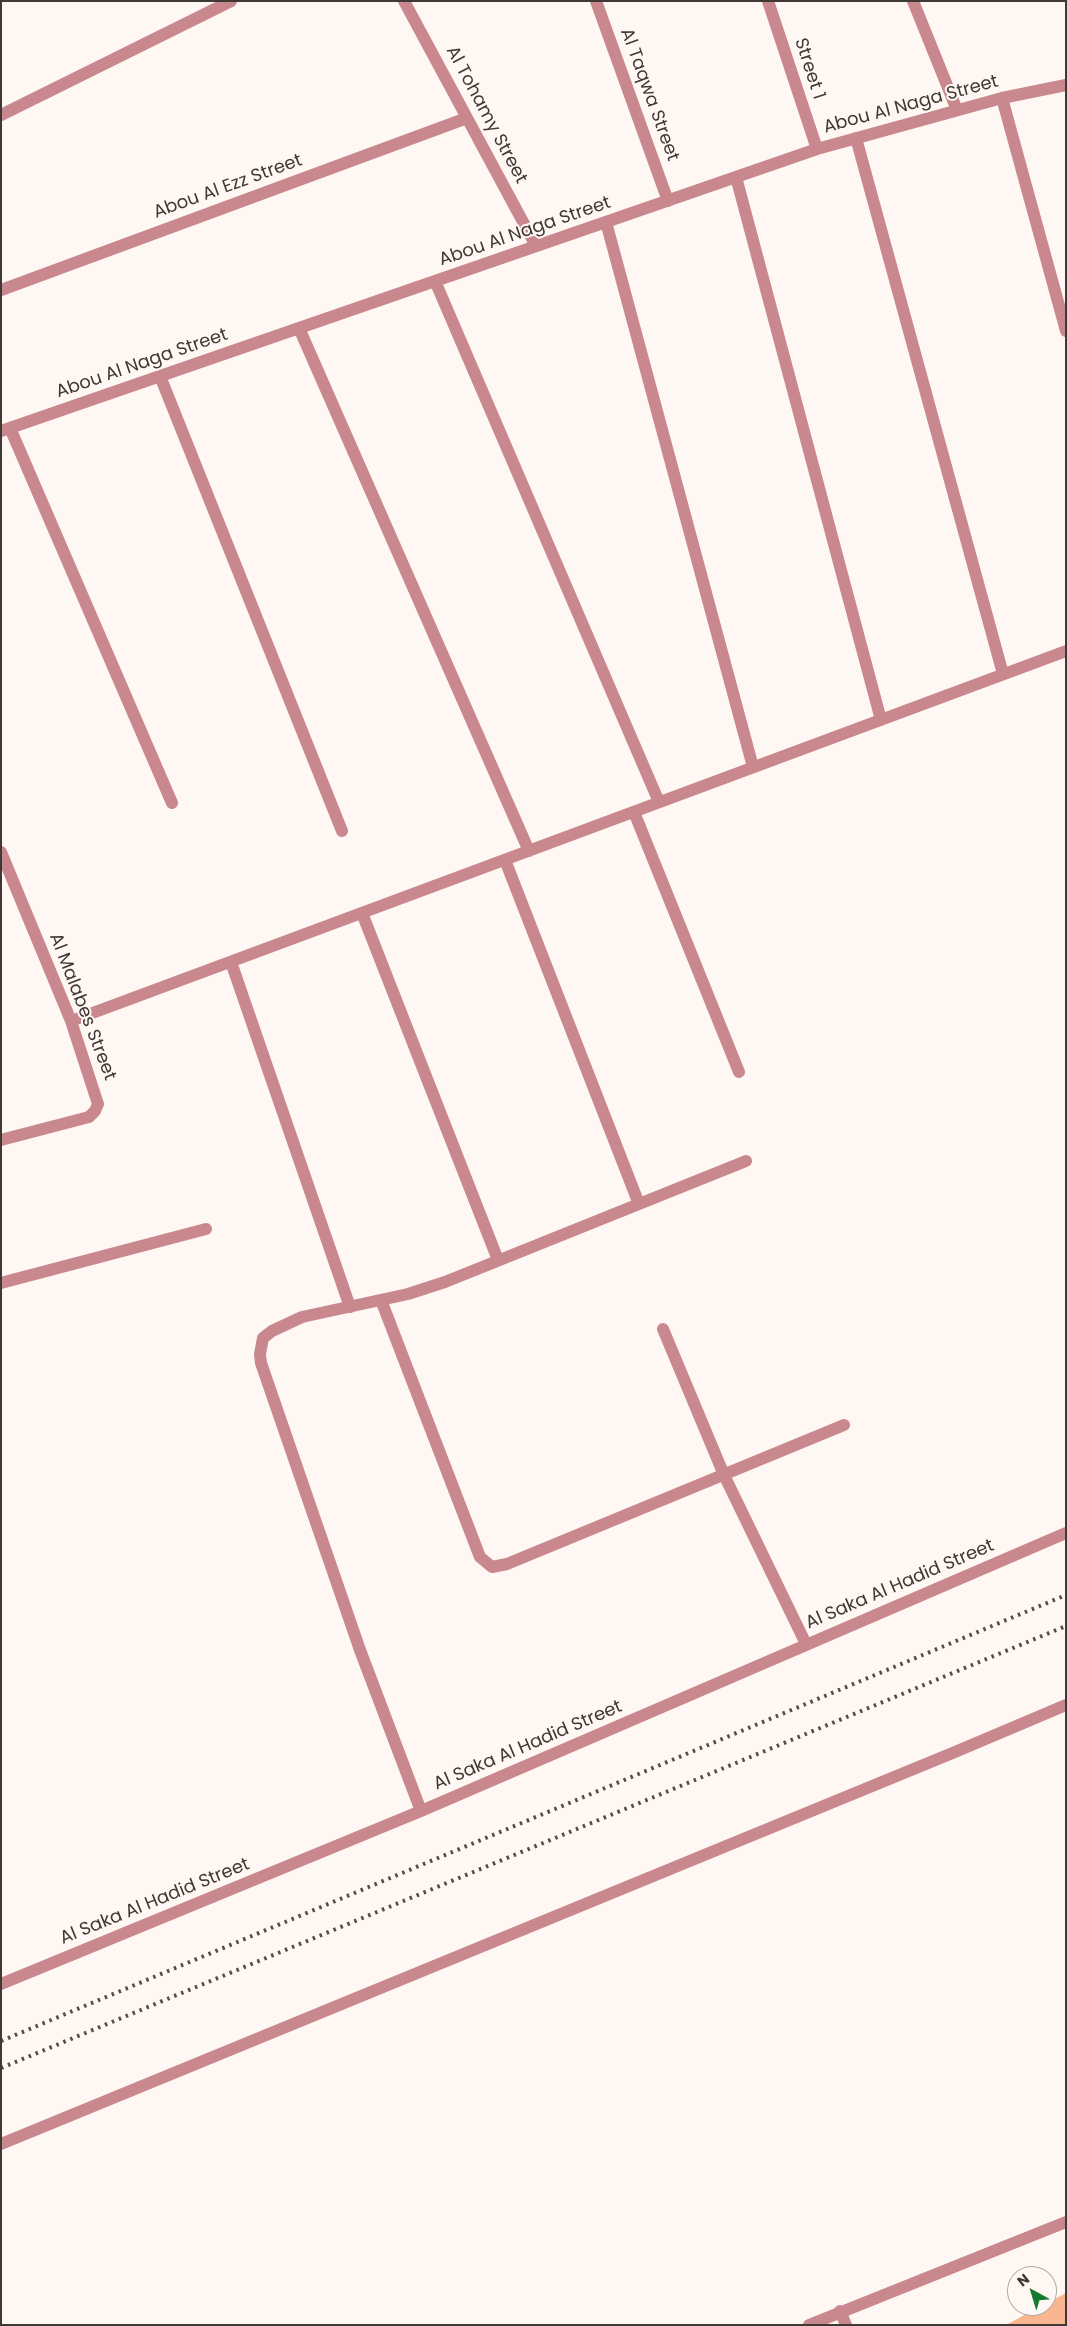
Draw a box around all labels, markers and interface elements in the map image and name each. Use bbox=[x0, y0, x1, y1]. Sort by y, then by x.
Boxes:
street label: Al Taqwa Street bbox=[615, 26, 683, 164]
street label: Street 1 bbox=[789, 36, 829, 102]
street label: Al Tohamy Street bbox=[441, 43, 531, 187]
street label: Abou Al Naga Street bbox=[821, 71, 1001, 139]
street label: Abou Al Ezz Street bbox=[151, 150, 305, 224]
street label: Abou Al Naga Street bbox=[436, 192, 614, 272]
street label: Abou Al Naga Street bbox=[53, 324, 231, 404]
street label: Al Malabes Street bbox=[44, 930, 120, 1084]
street label: Al Saka Al Hadid Street bbox=[803, 1535, 997, 1635]
street label: Al Saka Al Hadid Street bbox=[431, 1696, 625, 1796]
street label: Al Saka Al Hadid Street bbox=[57, 1854, 253, 1950]
north arrow bbox=[1007, 2266, 1057, 2316]
text: N bbox=[1013, 2269, 1034, 2291]

